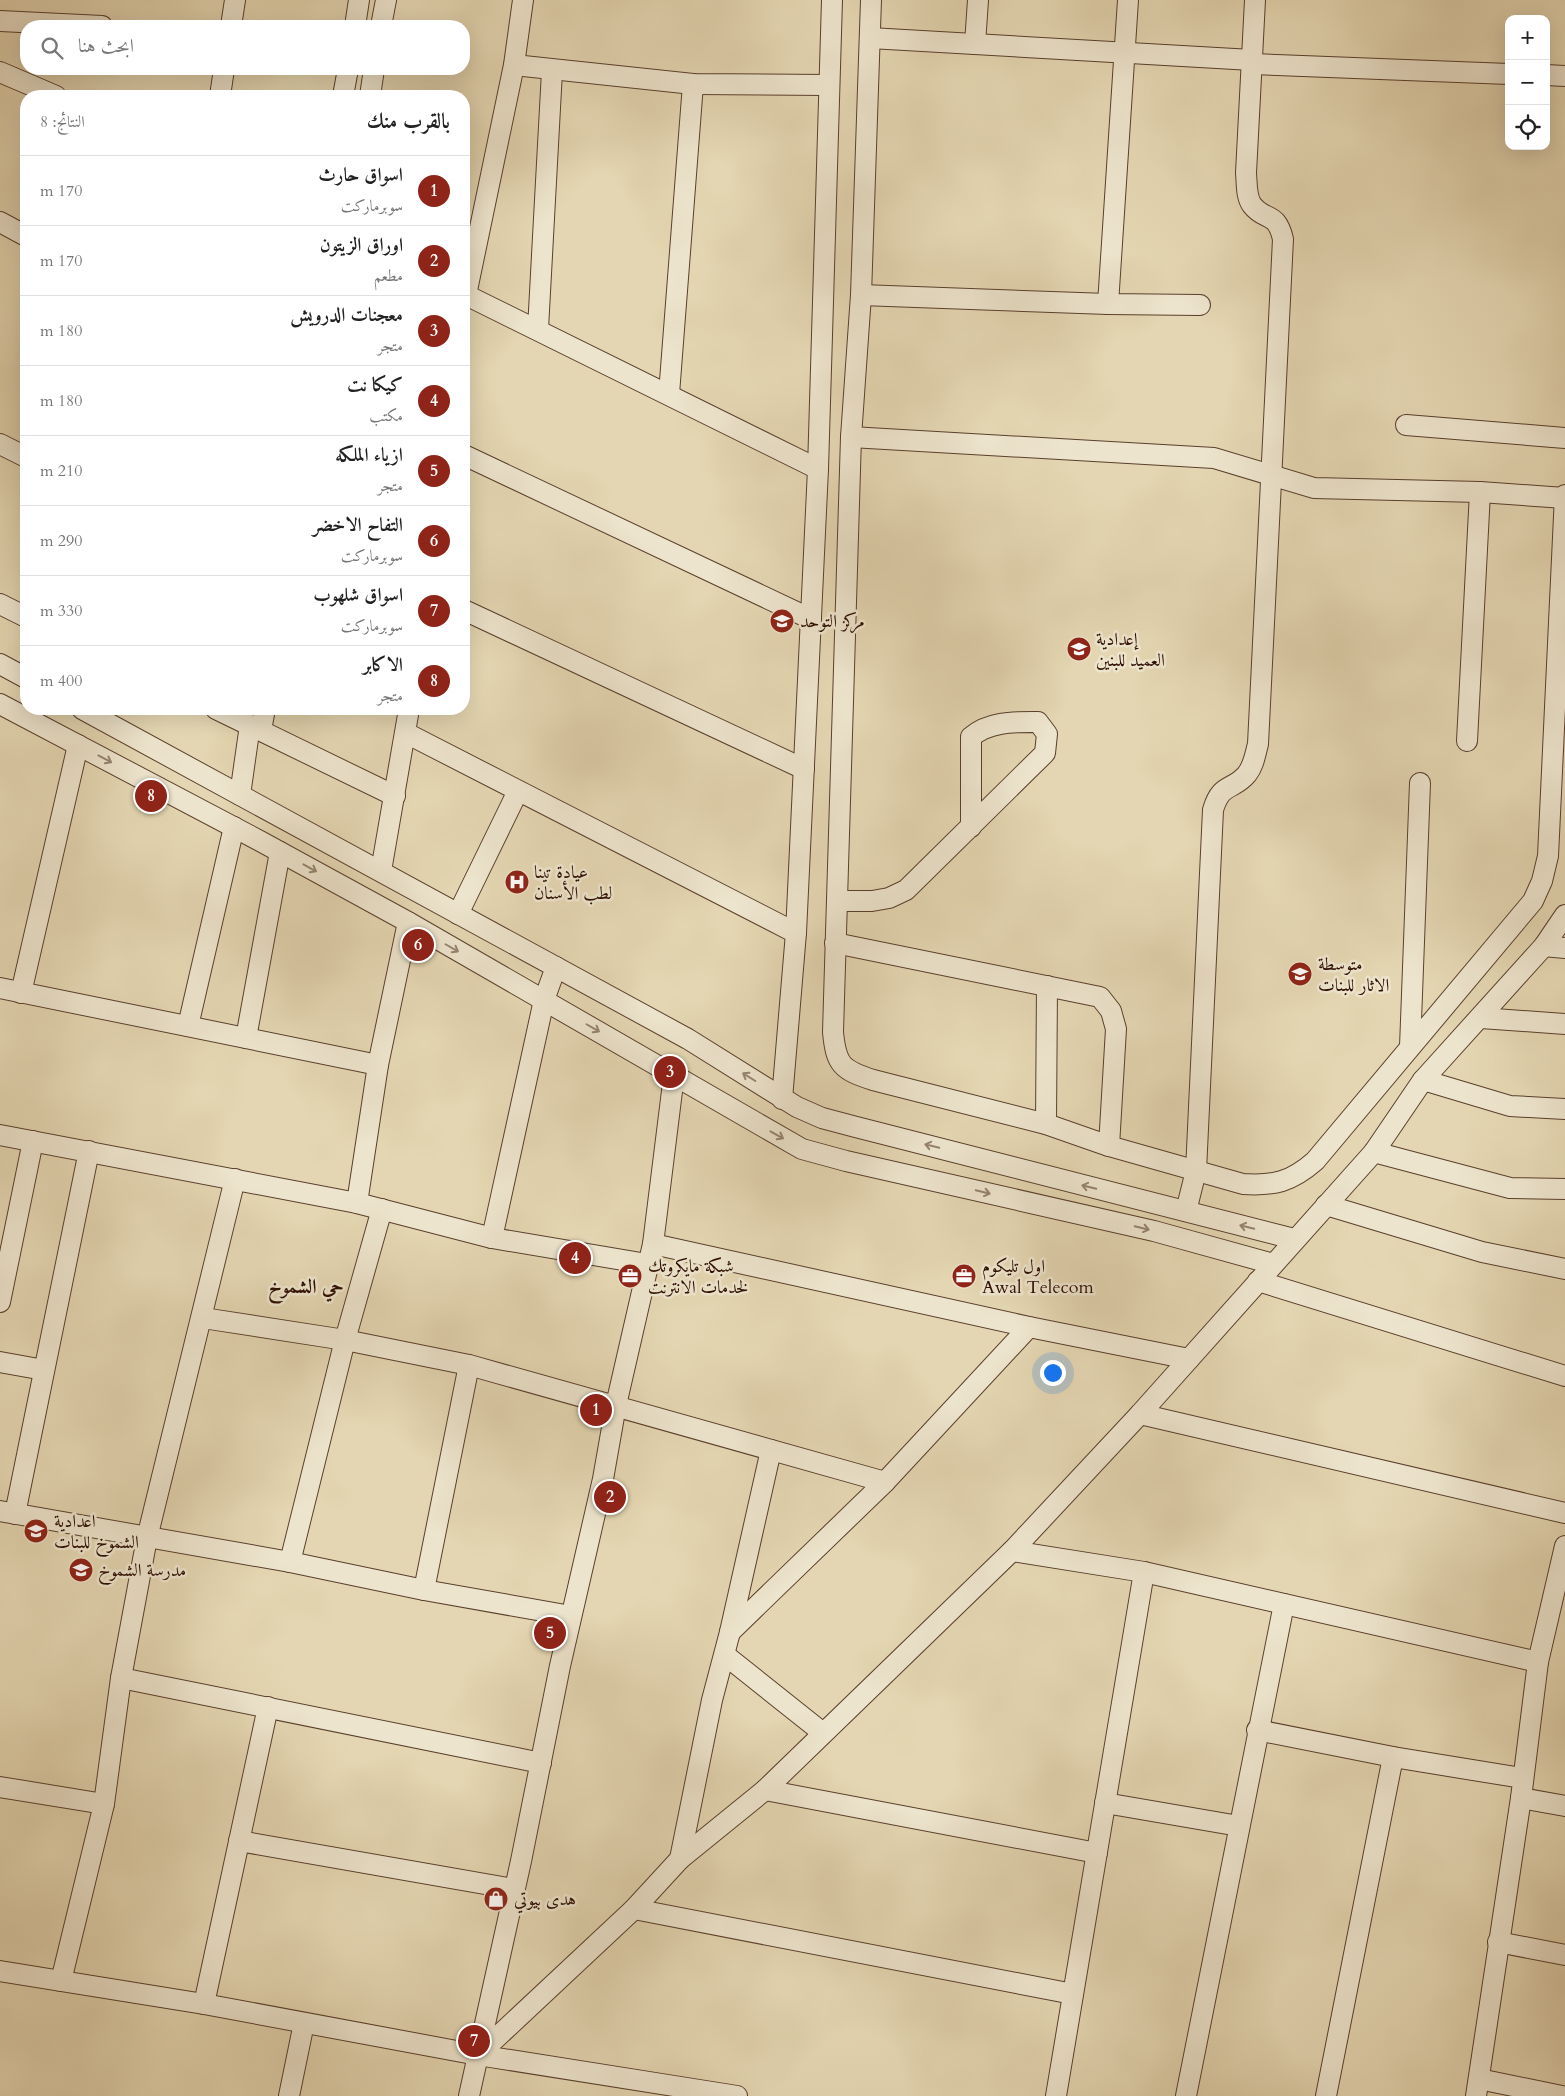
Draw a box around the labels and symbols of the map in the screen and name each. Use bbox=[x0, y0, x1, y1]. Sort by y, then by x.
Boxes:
school or university icon: مركز التوحد bbox=[769, 608, 795, 634]
place label: مركز التوحد bbox=[800, 609, 865, 634]
place label: إعدادية العميد للبنين bbox=[1096, 627, 1165, 673]
school or university icon: إعدادية العميد للبنين bbox=[1066, 636, 1092, 662]
one-way arrow bbox=[97, 755, 112, 764]
pin: 8 bbox=[135, 777, 167, 815]
place label: عيادة تينا لطب الأسنان bbox=[534, 860, 612, 906]
one-way arrow bbox=[303, 864, 317, 874]
hospital icon: عيادة تينا لطب الأسنان bbox=[504, 869, 530, 895]
pin: 6 bbox=[402, 926, 434, 964]
one-way arrow bbox=[444, 943, 459, 953]
place label: متوسطة الاثار للبنات bbox=[1318, 952, 1390, 998]
school or university icon: متوسطة الاثار للبنات bbox=[1287, 961, 1313, 987]
one-way arrow bbox=[586, 1024, 600, 1034]
pin: 3 bbox=[654, 1053, 686, 1091]
one-way arrow bbox=[742, 1072, 756, 1083]
one-way arrow bbox=[769, 1131, 784, 1140]
one-way arrow bbox=[924, 1141, 940, 1151]
one-way arrow bbox=[1082, 1182, 1098, 1191]
one-way arrow bbox=[975, 1188, 991, 1197]
one-way arrow bbox=[1239, 1222, 1255, 1231]
one-way arrow bbox=[1133, 1224, 1149, 1233]
pin: 4 bbox=[559, 1239, 591, 1277]
place label: شبكة مايكروتك لخدمات الانترنت bbox=[648, 1254, 748, 1300]
place label: اول تليكوم Awal Telecom bbox=[982, 1254, 1094, 1300]
office icon: شبكة مايكروتك لخدمات الانترنت bbox=[617, 1263, 643, 1289]
office icon: اول تليكوم Awal Telecom bbox=[951, 1263, 977, 1289]
district label: حي الشموخ bbox=[268, 1273, 344, 1305]
your location bbox=[1040, 1360, 1066, 1386]
pin: 1 bbox=[580, 1391, 612, 1429]
pin: 2 bbox=[594, 1478, 626, 1516]
place label: اعدادية الشموخ للبنات bbox=[54, 1509, 139, 1558]
school or university icon: اعدادية الشموخ للبنات bbox=[23, 1518, 49, 1544]
school or university icon: مدرسة الشموخ bbox=[68, 1557, 94, 1583]
place label: مدرسة الشموخ bbox=[98, 1558, 186, 1586]
pin: 5 bbox=[534, 1614, 566, 1652]
shop icon: هدى بيوتي bbox=[483, 1886, 509, 1912]
place label: هدى بيوتي bbox=[514, 1887, 576, 1914]
pin: 7 bbox=[458, 2022, 490, 2060]

